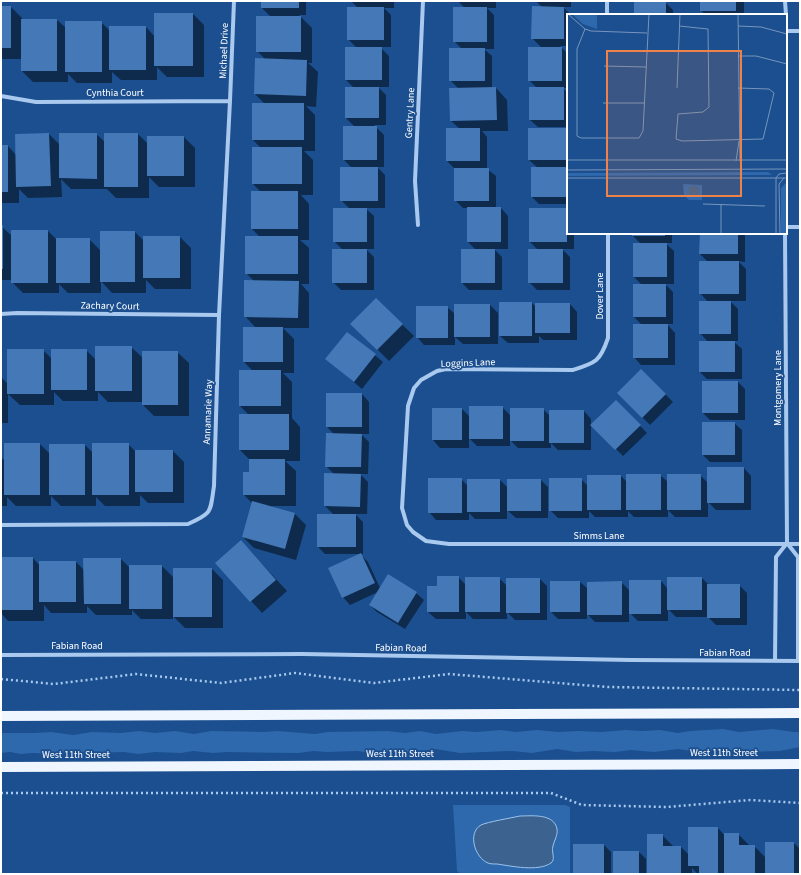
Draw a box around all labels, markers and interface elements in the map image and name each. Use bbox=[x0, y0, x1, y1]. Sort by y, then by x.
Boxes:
inset map bbox=[567, 14, 787, 234]
street label: Michael Drive bbox=[216, 23, 232, 79]
street label: Cynthia Court bbox=[86, 86, 144, 100]
street label: Gentry Lane bbox=[402, 87, 418, 139]
street label: Dover Lane bbox=[593, 273, 607, 319]
street label: Zachary Court bbox=[80, 298, 140, 314]
street label: Montgomery Lane bbox=[771, 350, 785, 426]
street label: Loggins Lane bbox=[440, 355, 496, 371]
street label: Annamarie Way bbox=[200, 379, 216, 445]
street label: Simms Lane bbox=[574, 529, 624, 543]
street label: Fabian Road bbox=[51, 639, 103, 653]
street label: Fabian Road bbox=[375, 641, 427, 655]
street label: Fabian Road bbox=[699, 646, 751, 660]
street label: West 11th Street bbox=[690, 746, 759, 760]
street label: West 11th Street bbox=[366, 747, 435, 761]
street label: West 11th Street bbox=[42, 748, 111, 762]

